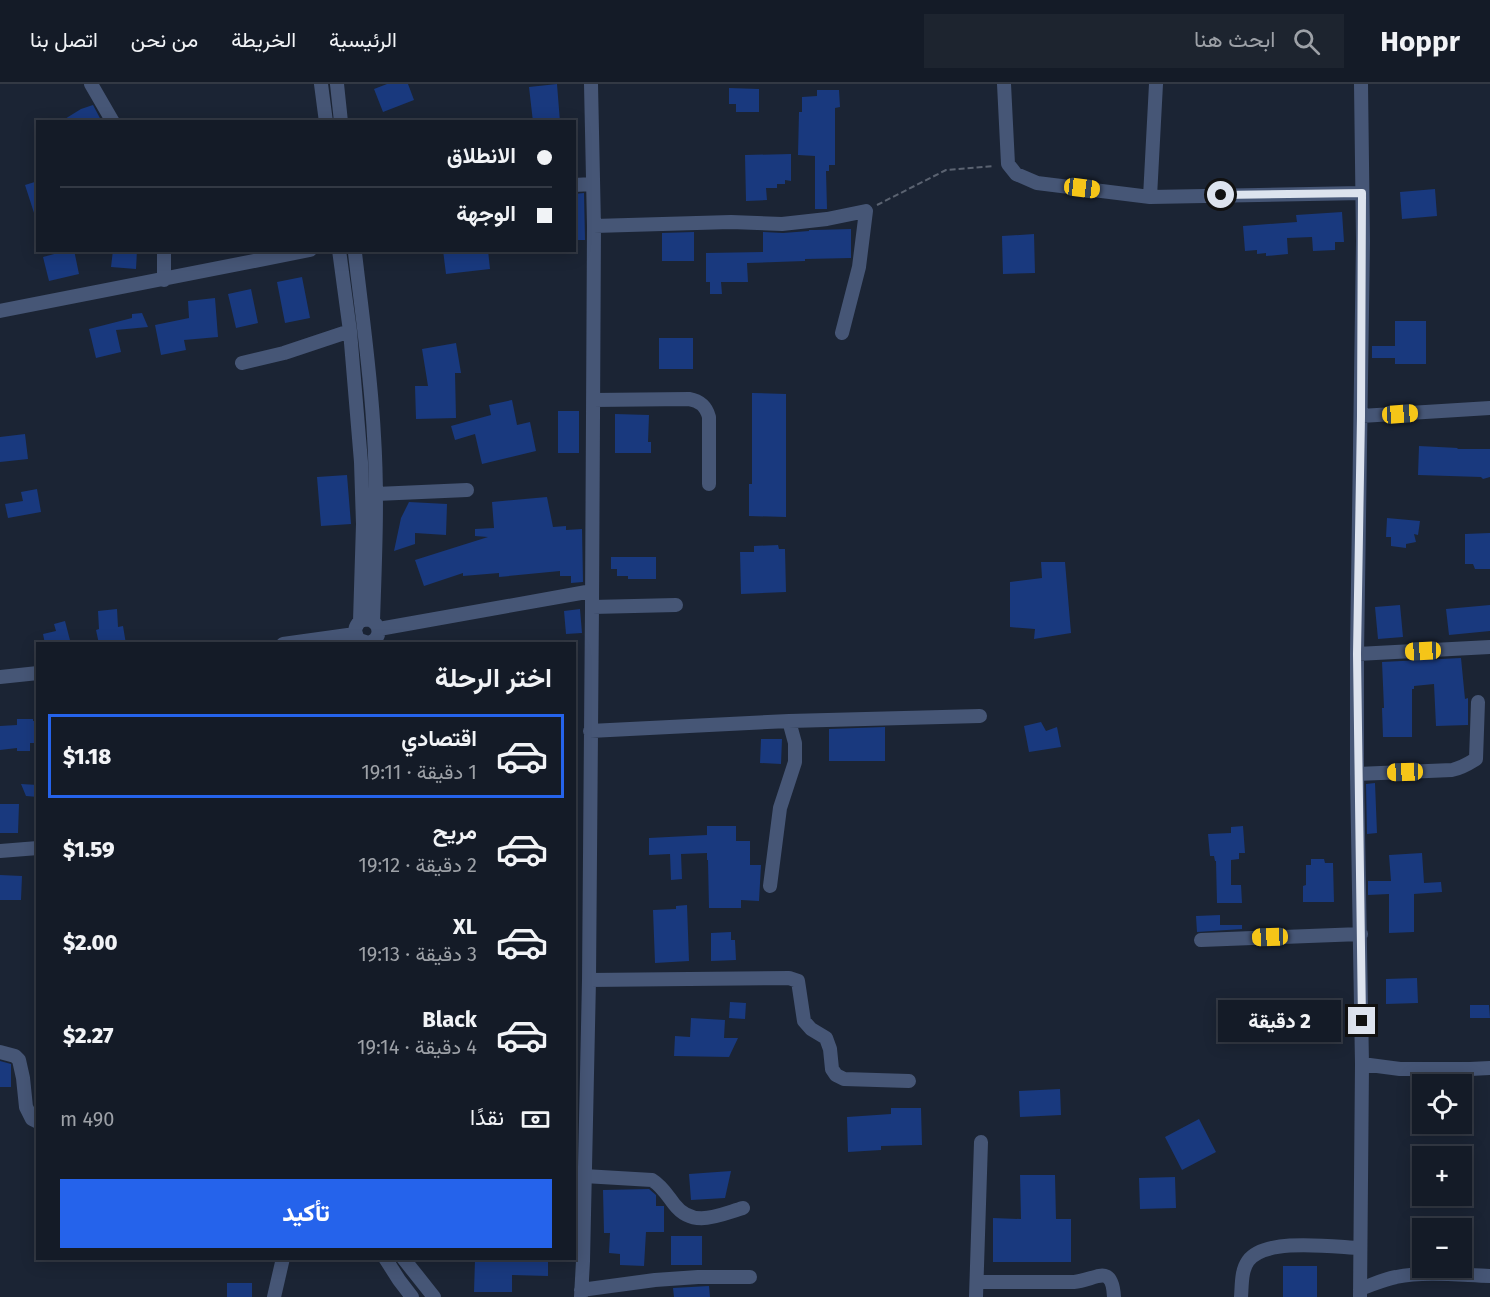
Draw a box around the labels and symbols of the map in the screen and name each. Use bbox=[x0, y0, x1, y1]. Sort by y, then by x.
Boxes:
car bbox=[1063, 177, 1101, 199]
route start bbox=[1207, 181, 1234, 208]
car bbox=[1381, 404, 1419, 424]
car bbox=[1405, 641, 1441, 661]
car bbox=[1387, 762, 1423, 782]
car bbox=[1252, 927, 1288, 947]
callout: 2 دقيقة bbox=[1218, 1000, 1341, 1042]
route end bbox=[1348, 1007, 1375, 1034]

